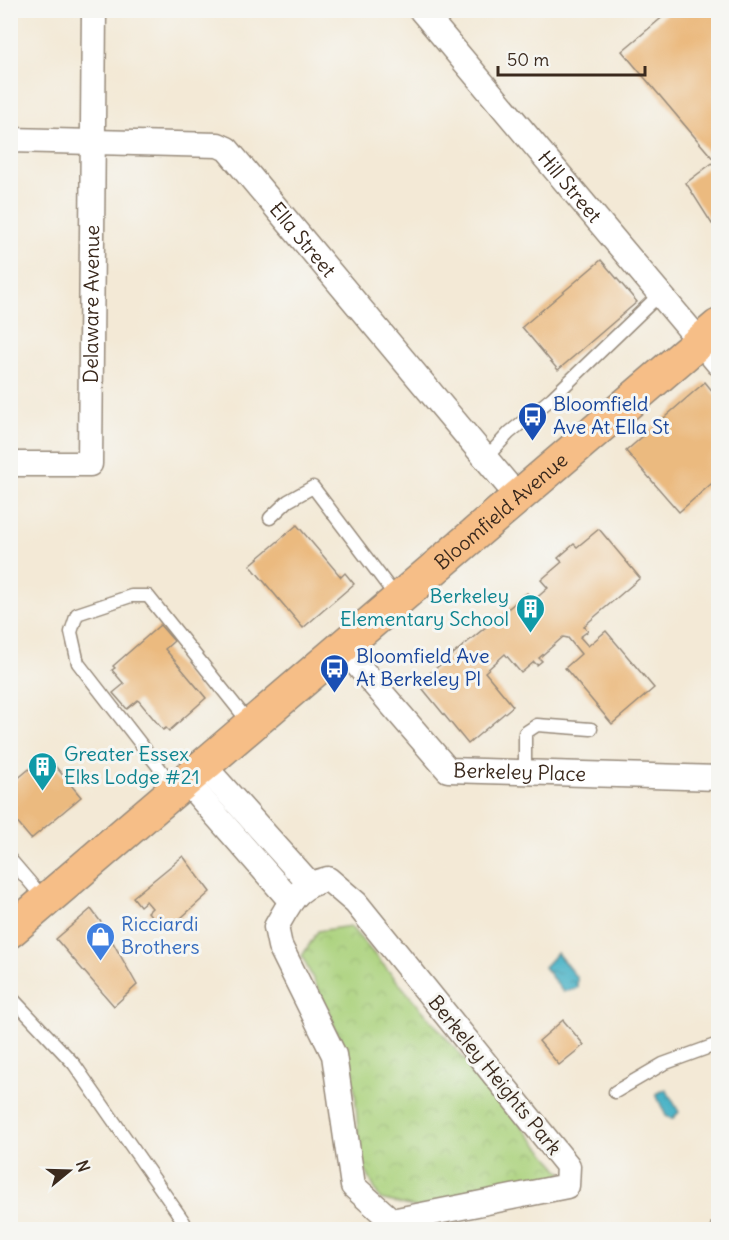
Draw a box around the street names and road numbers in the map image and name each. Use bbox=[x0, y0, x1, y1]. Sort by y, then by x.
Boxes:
street label: Hill Street bbox=[533, 145, 608, 228]
street label: Ella Street bbox=[265, 197, 342, 282]
street label: Delaware Avenue bbox=[78, 225, 104, 383]
street label: Bloomfield Avenue bbox=[429, 447, 573, 575]
street label: Berkeley Place bbox=[453, 757, 586, 786]
street label: Berkeley Heights Park bbox=[423, 990, 567, 1160]

